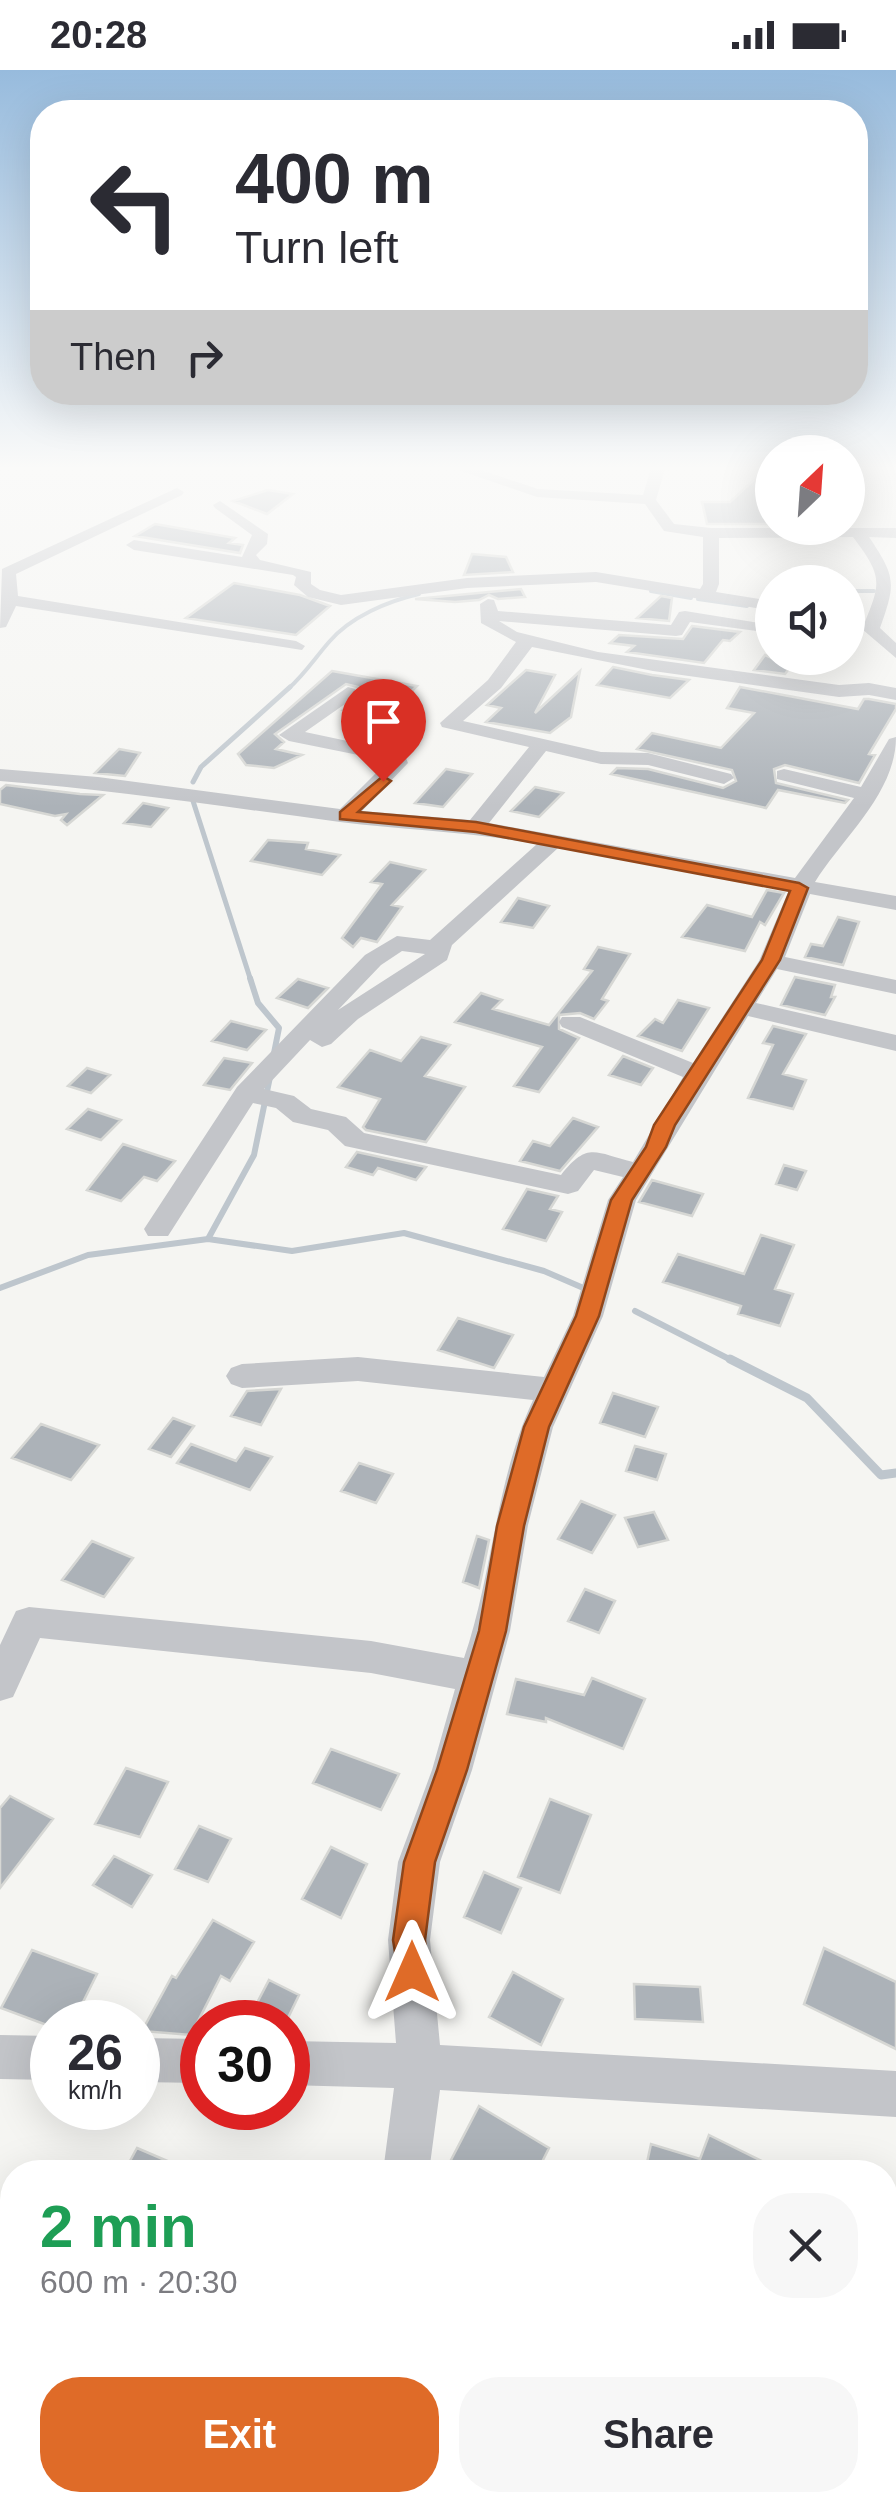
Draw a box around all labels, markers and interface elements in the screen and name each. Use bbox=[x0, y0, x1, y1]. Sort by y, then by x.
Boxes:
text: 20:28 bbox=[50, 14, 147, 56]
icon: left bbox=[70, 140, 200, 270]
text: 400 m bbox=[235, 140, 433, 218]
text: Turn left bbox=[235, 222, 398, 273]
icon: right bbox=[177, 330, 232, 385]
text: Then bbox=[70, 336, 157, 378]
north arrow bbox=[755, 435, 865, 545]
map controls bbox=[755, 435, 865, 675]
button: sound bbox=[755, 565, 865, 675]
pin bbox=[341, 679, 426, 782]
icon: arrive bbox=[356, 694, 411, 749]
position arrow bbox=[360, 1920, 464, 2024]
speed limit sign: 30 bbox=[180, 2000, 310, 2130]
text: 26 bbox=[67, 2025, 123, 2081]
text: km/h bbox=[68, 2076, 122, 2104]
text: 2 min bbox=[40, 2193, 197, 2260]
button: close bbox=[753, 2193, 858, 2298]
text: 600 m · 20:30 bbox=[40, 2264, 237, 2300]
button: Exit bbox=[40, 2377, 439, 2492]
button: Share bbox=[459, 2377, 858, 2492]

